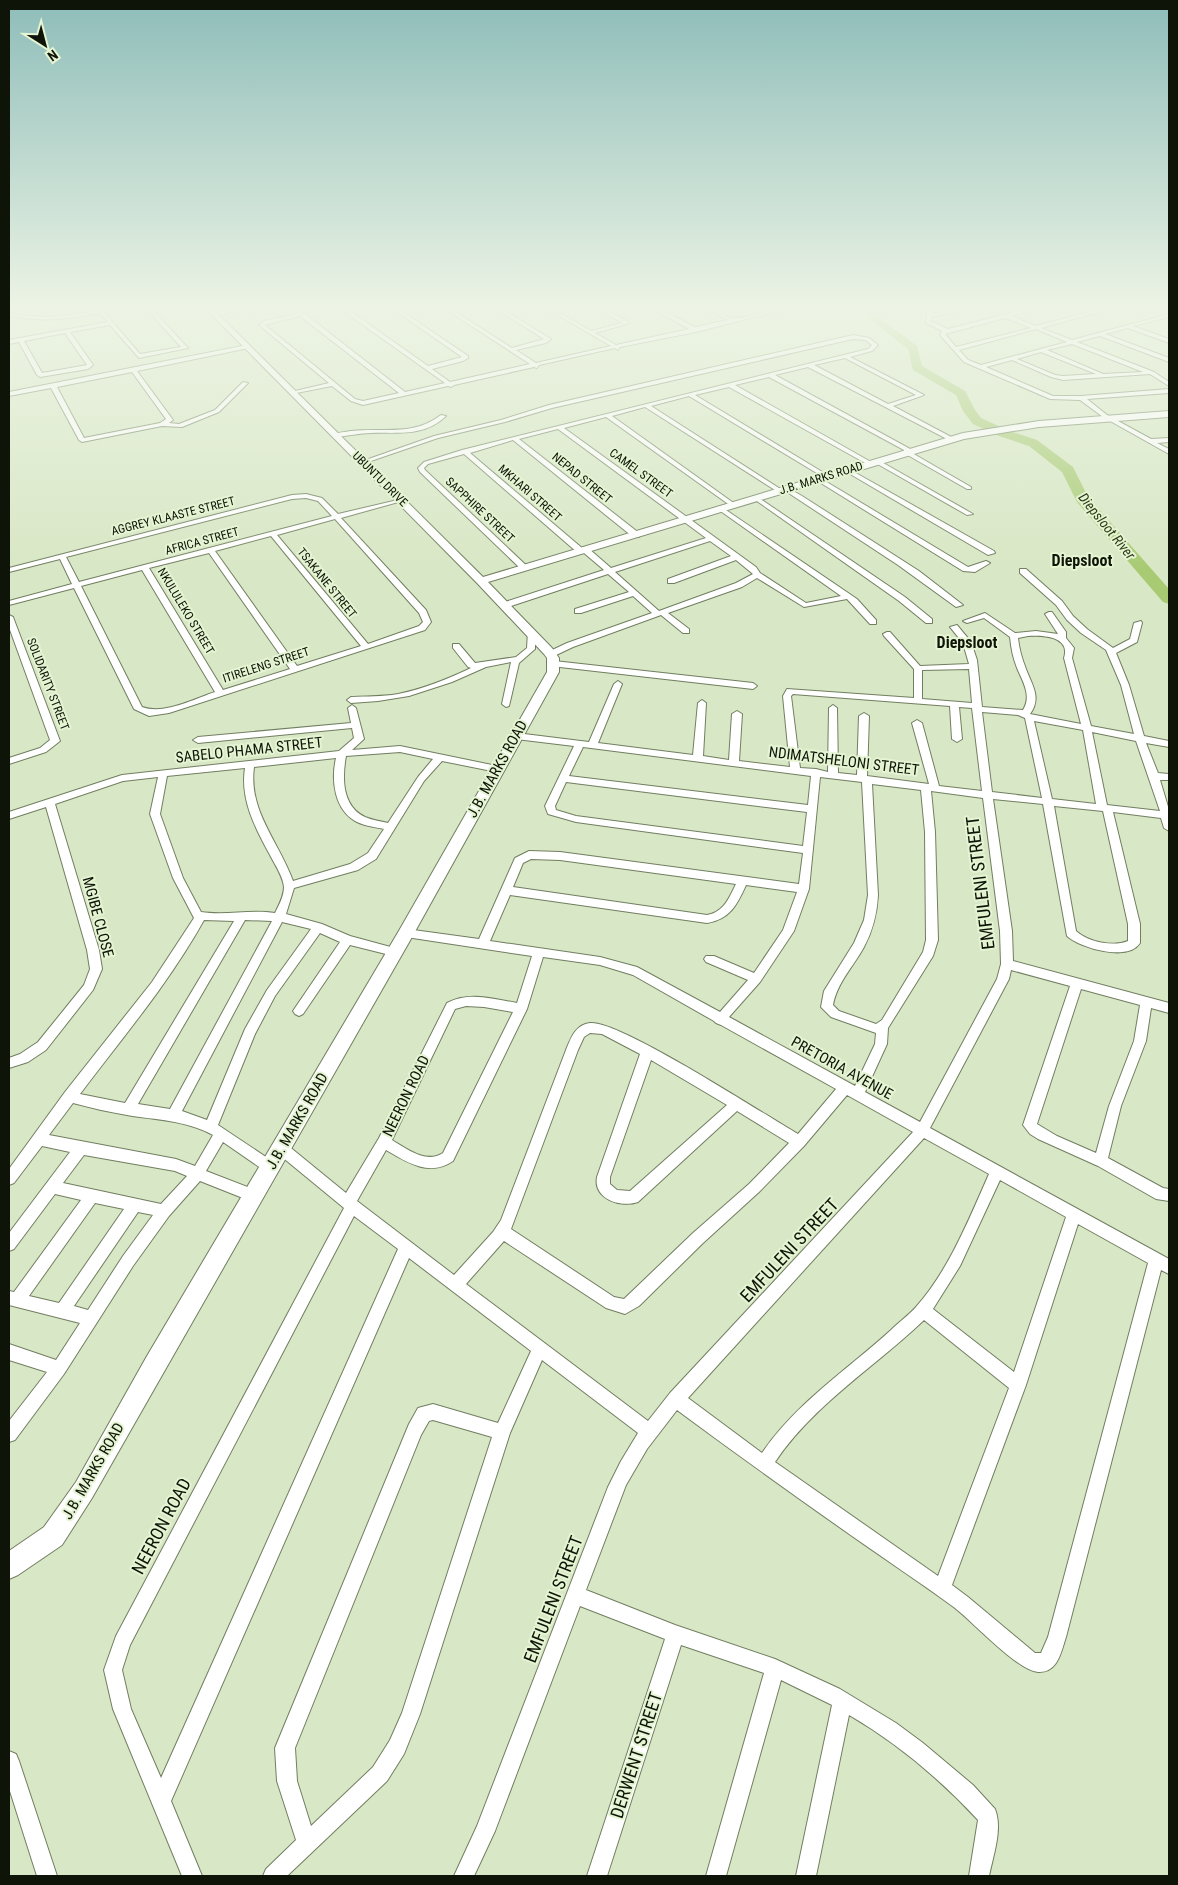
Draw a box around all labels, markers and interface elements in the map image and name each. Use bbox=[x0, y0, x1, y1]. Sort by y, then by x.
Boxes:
north arrow bbox=[20, 20, 70, 70]
text: N bbox=[44, 47, 61, 65]
street label: CAMEL STREET bbox=[607, 445, 675, 501]
street label: UBUNTU DRIVE bbox=[350, 449, 410, 509]
street label: NEPAD STREET bbox=[549, 450, 615, 506]
street label: J.B. MARKS ROAD bbox=[778, 459, 865, 497]
street label: MKHARI STREET bbox=[495, 462, 565, 524]
street label: SAPPHIRE STREET bbox=[443, 474, 517, 546]
water label: Diepsloot River bbox=[1075, 489, 1139, 563]
street label: AGGREY KLAASTE STREET bbox=[110, 494, 236, 538]
street label: AFRICA STREET bbox=[164, 524, 240, 558]
street label: TSAKANE STREET bbox=[294, 545, 360, 621]
district label: Diepsloot bbox=[1052, 550, 1112, 570]
street label: NKULULEKO STREET bbox=[155, 565, 217, 657]
district label: Diepsloot bbox=[937, 633, 997, 652]
street label: SOLIDARITY STREET bbox=[24, 636, 72, 732]
street label: ITIRELENG STREET bbox=[221, 644, 311, 686]
street label: J.B. MARKS ROAD bbox=[463, 717, 531, 821]
street label: SABELO PHAMA STREET bbox=[175, 733, 324, 767]
street label: NDIMATSHELONI STREET bbox=[768, 743, 921, 779]
street label: EMFULENI STREET bbox=[961, 815, 999, 951]
street label: MGIBE CLOSE bbox=[79, 875, 117, 959]
street label: PRETORIA AVENUE bbox=[788, 1033, 896, 1103]
street label: NEERON ROAD bbox=[379, 1053, 433, 1139]
street label: J.B. MARKS ROAD bbox=[262, 1070, 332, 1172]
street label: EMFULENI STREET bbox=[736, 1194, 842, 1306]
street label: J.B. MARKS ROAD bbox=[58, 1420, 128, 1522]
street label: NEERON ROAD bbox=[127, 1474, 195, 1578]
street label: EMFULENI STREET bbox=[519, 1533, 587, 1665]
street label: DERWENT STREET bbox=[606, 1689, 666, 1821]

